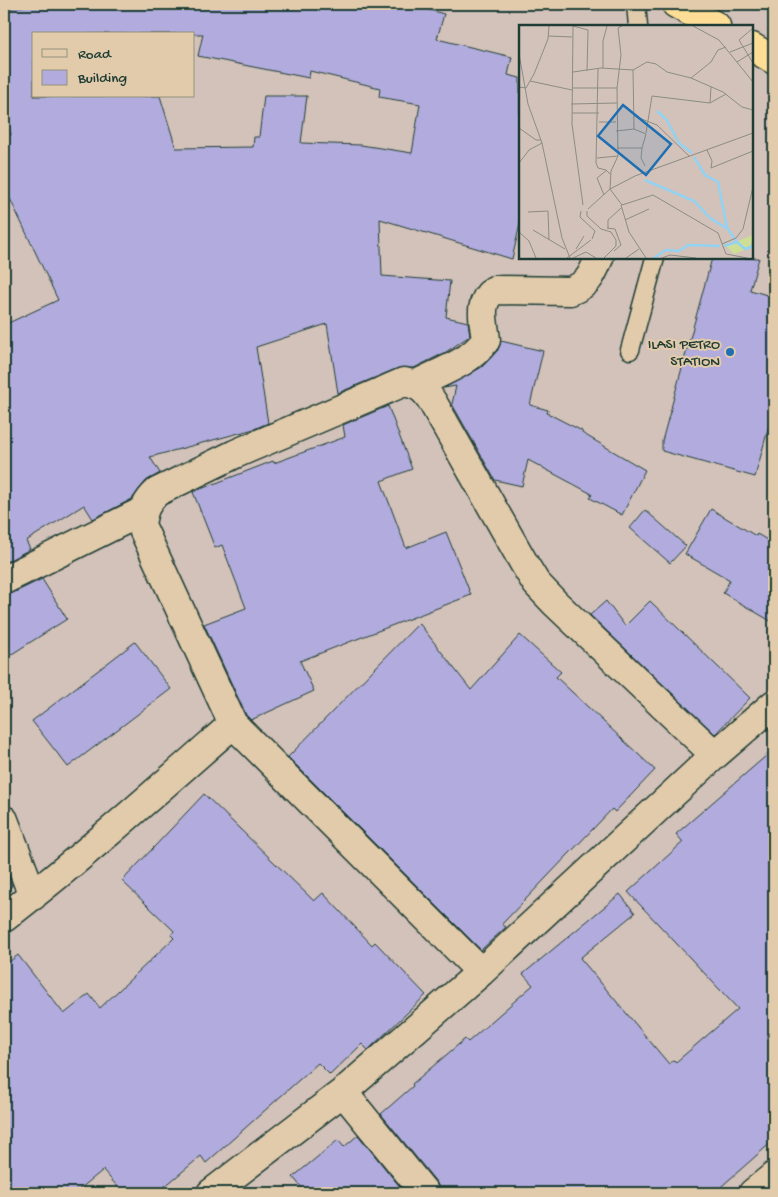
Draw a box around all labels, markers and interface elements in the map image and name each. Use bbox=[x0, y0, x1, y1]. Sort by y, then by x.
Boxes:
inset map bbox=[519, 25, 753, 259]
legend bbox=[32, 32, 195, 98]
text: Road bbox=[78, 46, 112, 64]
text: Building bbox=[77, 70, 127, 88]
place label: ILASI PETRO STATION bbox=[648, 336, 720, 371]
marker: ILASI PETRO STATION bbox=[724, 346, 736, 358]

